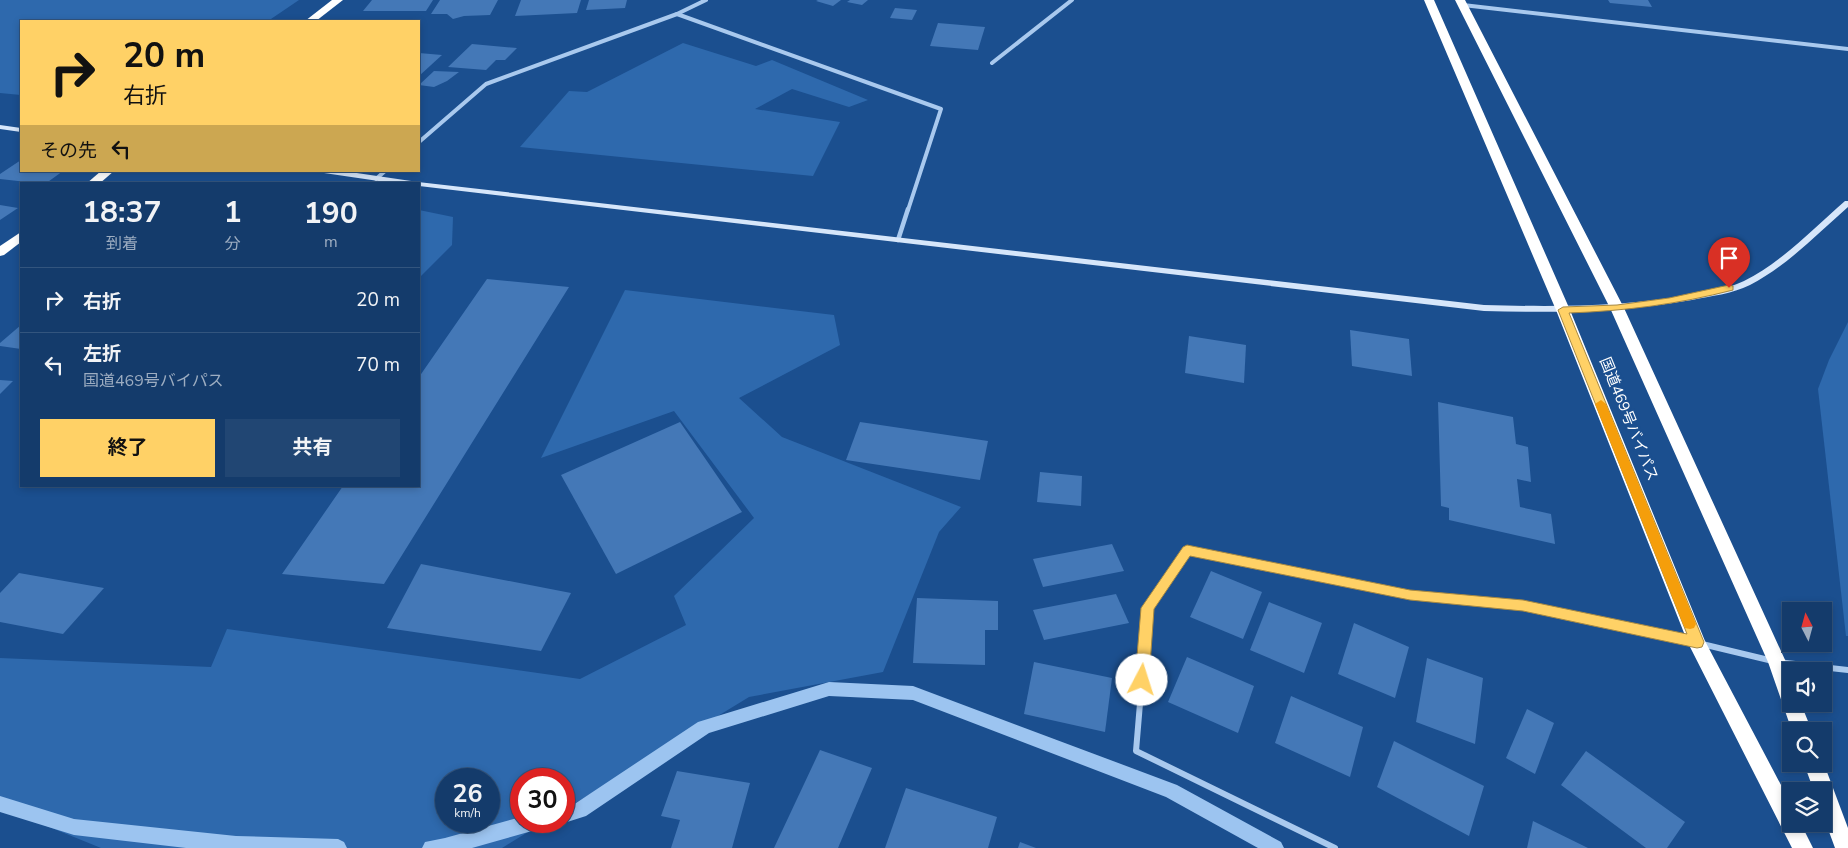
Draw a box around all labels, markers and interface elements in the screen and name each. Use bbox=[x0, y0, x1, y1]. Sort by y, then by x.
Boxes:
text: 20 m bbox=[123, 32, 205, 79]
icon: right bbox=[40, 40, 105, 105]
text: 右折 bbox=[123, 81, 167, 111]
icon: left bbox=[107, 135, 135, 163]
text: その先 bbox=[40, 138, 97, 164]
text: 18:37 bbox=[82, 192, 162, 233]
text: 1 bbox=[224, 192, 242, 233]
text: 190 bbox=[304, 193, 358, 234]
text: m bbox=[324, 231, 338, 253]
text: 到着 bbox=[106, 233, 138, 255]
text: 分 bbox=[225, 233, 241, 255]
pin bbox=[1708, 237, 1750, 288]
icon: arrive bbox=[1715, 244, 1743, 272]
icon: right bbox=[40, 286, 68, 314]
text: 20 m bbox=[356, 287, 400, 313]
text: 右折 bbox=[83, 289, 121, 315]
text: 左折 bbox=[83, 341, 121, 367]
icon: left bbox=[40, 351, 68, 379]
text: 70 m bbox=[356, 352, 400, 378]
street label: 国道469号バイパス bbox=[1595, 354, 1663, 484]
text: 国道469号バイパス bbox=[83, 370, 223, 392]
button: 終了 bbox=[40, 419, 215, 477]
button: 共有 bbox=[225, 419, 400, 477]
north arrow bbox=[1782, 602, 1832, 652]
map controls bbox=[1782, 602, 1832, 832]
position arrow bbox=[1115, 653, 1167, 705]
button: sound bbox=[1782, 662, 1832, 712]
button: search bbox=[1782, 722, 1832, 772]
speed limit sign: 30 bbox=[510, 768, 575, 833]
text: 26 bbox=[452, 777, 483, 811]
button: layers bbox=[1782, 782, 1832, 832]
text: km/h bbox=[454, 805, 481, 821]

